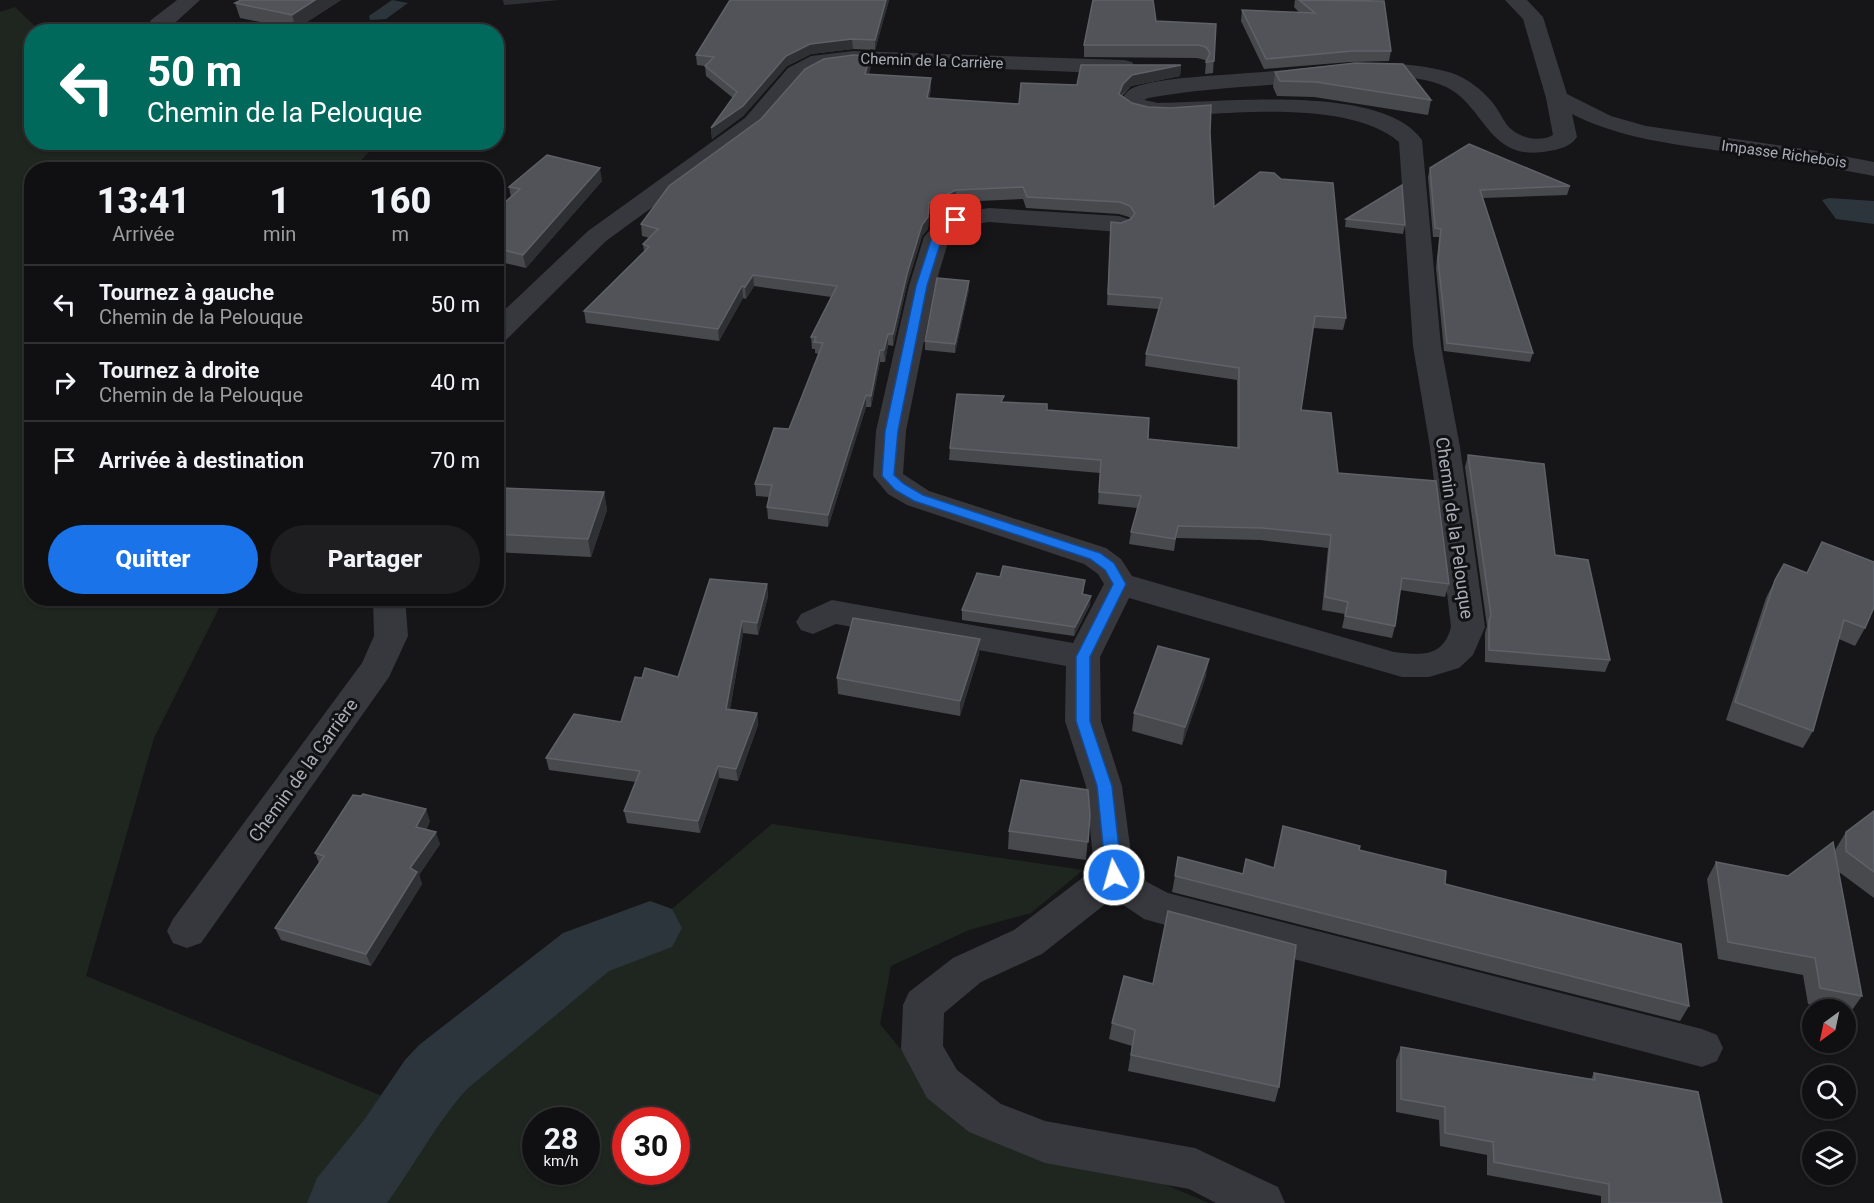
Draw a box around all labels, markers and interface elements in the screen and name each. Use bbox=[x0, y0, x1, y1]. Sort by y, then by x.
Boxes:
text: 50 m bbox=[147, 47, 242, 96]
icon: left bbox=[48, 48, 126, 126]
street label: Chemin de la Carrière bbox=[860, 50, 1004, 72]
text: Chemin de la Pelouque bbox=[147, 97, 422, 129]
street label: Impasse Richebois bbox=[1720, 136, 1848, 172]
text: 13:41 bbox=[97, 180, 190, 222]
text: 1 bbox=[269, 180, 290, 222]
text: 160 bbox=[369, 180, 431, 222]
pin bbox=[930, 194, 981, 245]
icon: arrive bbox=[939, 203, 972, 236]
text: Arrivée bbox=[112, 222, 175, 246]
text: min bbox=[263, 222, 296, 246]
text: m bbox=[391, 222, 409, 246]
text: Tournez à gauche bbox=[99, 280, 274, 305]
icon: left bbox=[48, 288, 81, 321]
text: 50 m bbox=[431, 292, 480, 317]
text: Chemin de la Pelouque bbox=[99, 305, 303, 329]
text: Tournez à droite bbox=[99, 358, 259, 383]
icon: right bbox=[48, 366, 81, 399]
text: 40 m bbox=[431, 370, 480, 395]
text: Chemin de la Pelouque bbox=[99, 383, 303, 407]
street label: Chemin de la Pelouque bbox=[1432, 436, 1478, 620]
icon: arrive bbox=[48, 444, 81, 477]
text: Arrivée à destination bbox=[99, 448, 304, 473]
text: 70 m bbox=[431, 448, 480, 473]
button: Quitter bbox=[48, 525, 258, 594]
button: Partager bbox=[270, 525, 480, 594]
street label: Chemin de la Carrière bbox=[244, 694, 362, 846]
position arrow bbox=[1082, 843, 1146, 907]
north arrow bbox=[1802, 999, 1856, 1053]
map controls bbox=[1802, 999, 1856, 1185]
button: search bbox=[1802, 1065, 1856, 1119]
speed limit sign: 30 bbox=[612, 1107, 690, 1185]
text: 28 bbox=[544, 1121, 578, 1156]
button: layers bbox=[1802, 1131, 1856, 1185]
text: km/h bbox=[543, 1152, 579, 1170]

